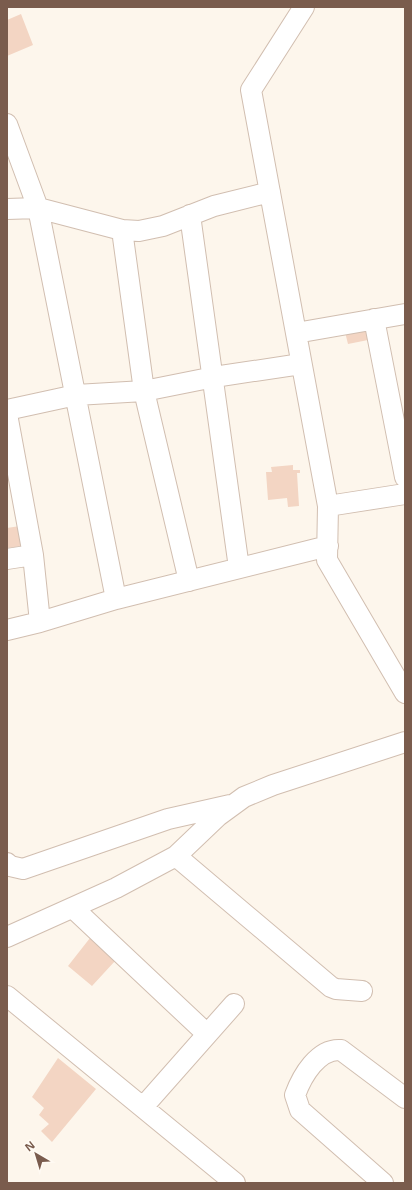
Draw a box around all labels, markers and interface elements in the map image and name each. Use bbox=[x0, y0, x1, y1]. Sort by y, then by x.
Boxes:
north arrow bbox=[16, 1134, 56, 1174]
text: N bbox=[21, 1137, 38, 1154]

